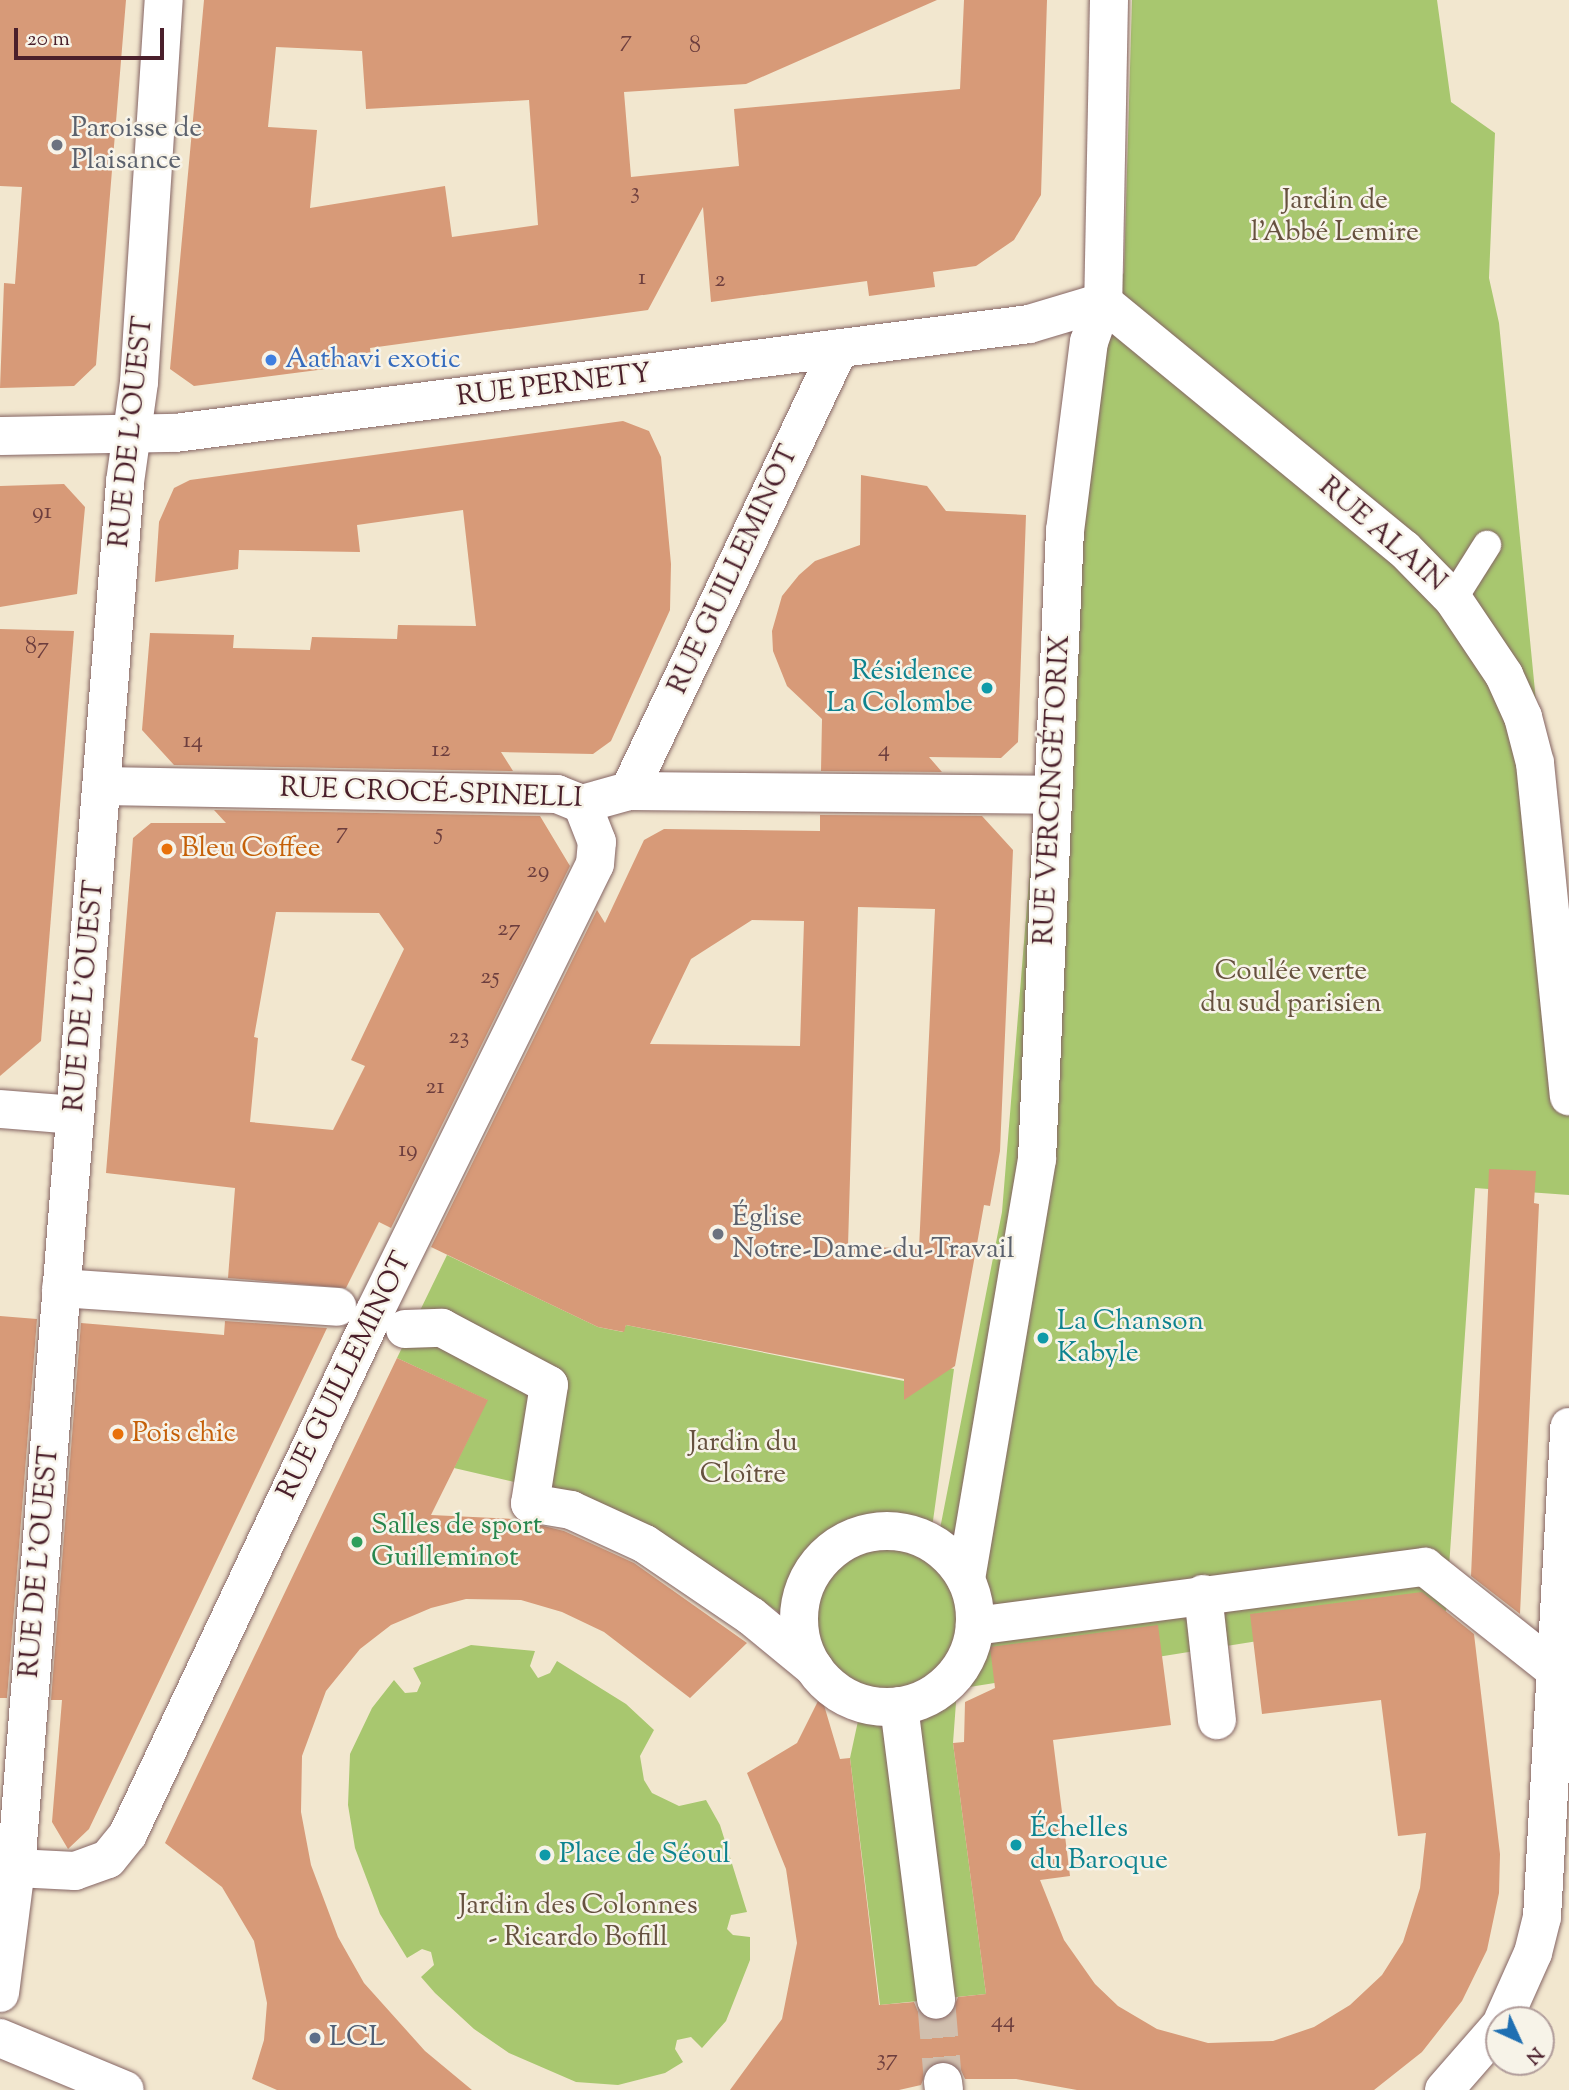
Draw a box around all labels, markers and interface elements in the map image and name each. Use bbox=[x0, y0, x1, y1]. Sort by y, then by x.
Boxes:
scale bar bbox=[18, 14, 168, 58]
text: 20 m bbox=[27, 25, 70, 55]
house number: 7 bbox=[620, 27, 632, 55]
house number: 8 bbox=[689, 33, 701, 61]
place label: Paroisse de Plaisance bbox=[71, 112, 202, 178]
marker: Paroisse de Plaisance bbox=[49, 137, 65, 153]
house number: 3 bbox=[630, 179, 640, 207]
park label: Jardin de l'Abbé Lemire bbox=[1251, 184, 1419, 250]
house number: 1 bbox=[638, 265, 646, 293]
house number: 2 bbox=[714, 267, 726, 295]
street label: RUE DE L'OUEST bbox=[103, 315, 161, 549]
place label: Aathavi exotic bbox=[285, 343, 461, 377]
marker: Aathavi exotic bbox=[263, 352, 279, 368]
street label: RUE PERNETY bbox=[455, 357, 653, 415]
street label: RUE GUILLEMINOT bbox=[662, 440, 806, 700]
street label: RUE ALAIN bbox=[1311, 470, 1453, 600]
house number: 91 bbox=[32, 499, 52, 527]
house number: 87 bbox=[25, 634, 49, 662]
street label: RUE VERCINGÉTORIX bbox=[1028, 634, 1078, 946]
place label: Résidence La Colombe bbox=[826, 655, 973, 721]
marker: Résidence La Colombe bbox=[979, 680, 995, 696]
house number: 14 bbox=[183, 728, 203, 756]
house number: 12 bbox=[431, 737, 451, 765]
house number: 4 bbox=[878, 737, 890, 765]
street label: RUE CROCÉ-SPINELLI bbox=[279, 772, 583, 816]
house number: 7 bbox=[336, 819, 348, 847]
house number: 5 bbox=[435, 820, 443, 848]
place label: Bleu Coffee bbox=[181, 832, 321, 866]
marker: Bleu Coffee bbox=[159, 841, 175, 857]
house number: 29 bbox=[527, 858, 549, 886]
street label: RUE DE L'OUEST bbox=[58, 879, 112, 1113]
house number: 27 bbox=[497, 916, 521, 944]
park label: Coulée verte du sud parisien bbox=[1200, 955, 1382, 1021]
house number: 25 bbox=[480, 964, 500, 992]
house number: 23 bbox=[449, 1024, 469, 1052]
house number: 21 bbox=[425, 1074, 445, 1102]
house number: 19 bbox=[398, 1137, 418, 1165]
place label: Église Notre-Dame-du-Travail bbox=[732, 1201, 1015, 1267]
marker: Église Notre-Dame-du-Travail bbox=[710, 1226, 726, 1242]
street label: RUE GUILLEMINOT bbox=[271, 1247, 419, 1505]
place label: La Chanson Kabyle bbox=[1057, 1305, 1204, 1371]
marker: La Chanson Kabyle bbox=[1035, 1330, 1051, 1346]
place label: Pois chic bbox=[132, 1417, 236, 1451]
marker: Pois chic bbox=[110, 1426, 126, 1442]
park label: Jardin du Cloître bbox=[688, 1426, 798, 1492]
street label: RUE DE L'OUEST bbox=[13, 1445, 67, 1679]
place label: Salles de sport Guilleminot bbox=[371, 1509, 542, 1575]
marker: Salles de sport Guilleminot bbox=[349, 1534, 365, 1550]
place label: Échelles du Baroque bbox=[1030, 1812, 1168, 1878]
marker: Échelles du Baroque bbox=[1008, 1837, 1024, 1853]
place label: Place de Séoul bbox=[559, 1838, 730, 1872]
marker: Place de Séoul bbox=[537, 1847, 553, 1863]
park label: Jardin des Colonnes - Ricardo Bofill bbox=[458, 1889, 698, 1955]
north arrow bbox=[1485, 2006, 1555, 2076]
house number: 44 bbox=[991, 2008, 1015, 2036]
place label: LCL bbox=[329, 2021, 385, 2055]
marker: LCL bbox=[307, 2030, 323, 2046]
text: N bbox=[1519, 2040, 1549, 2070]
house number: 37 bbox=[876, 2046, 898, 2074]

